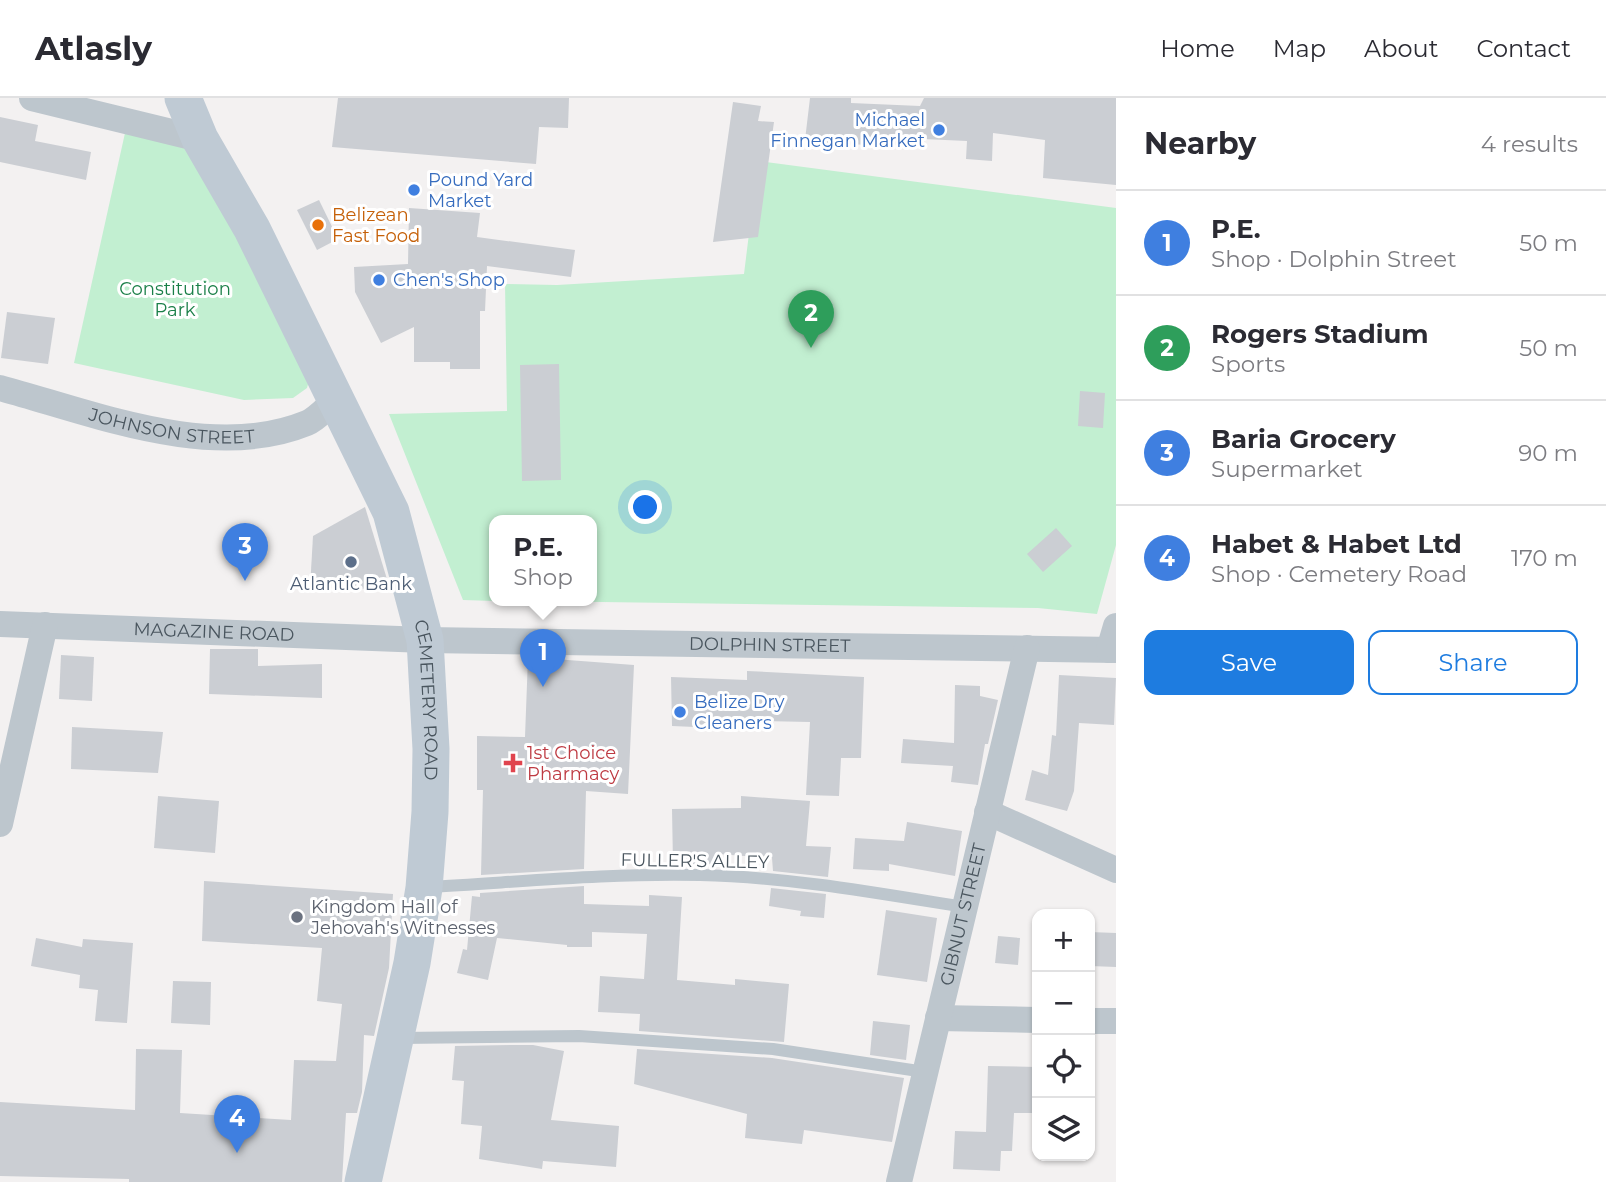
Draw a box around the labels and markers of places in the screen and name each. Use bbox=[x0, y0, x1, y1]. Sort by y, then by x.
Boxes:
place label: Michael Finnegan Market bbox=[770, 109, 925, 152]
marker: Michael Finnegan Market bbox=[931, 122, 947, 138]
place label: Pound Yard Market bbox=[428, 169, 533, 212]
marker: Pound Yard Market bbox=[406, 182, 422, 198]
place label: Belizean Fast Food bbox=[332, 204, 420, 247]
marker: Belizean Fast Food bbox=[310, 217, 326, 233]
place label: Chen's Shop bbox=[393, 269, 505, 291]
marker: Chen's Shop bbox=[371, 272, 387, 288]
pin: 2 bbox=[788, 290, 834, 348]
pin: 3 bbox=[222, 523, 268, 581]
marker: Atlantic Bank bbox=[343, 554, 359, 570]
place label: Atlantic Bank bbox=[290, 573, 412, 595]
pin: 1 bbox=[520, 629, 566, 687]
place label: Belize Dry Cleaners bbox=[694, 691, 785, 734]
marker: Belize Dry Cleaners bbox=[672, 704, 688, 720]
place label: 1st Choice Pharmacy bbox=[527, 742, 620, 785]
marker: 1st Choice Pharmacy bbox=[505, 755, 521, 771]
place label: Kingdom Hall of Jehovah's Witnesses bbox=[310, 896, 496, 939]
marker: Kingdom Hall of Jehovah's Witnesses bbox=[289, 909, 305, 925]
pin: 4 bbox=[214, 1095, 260, 1153]

